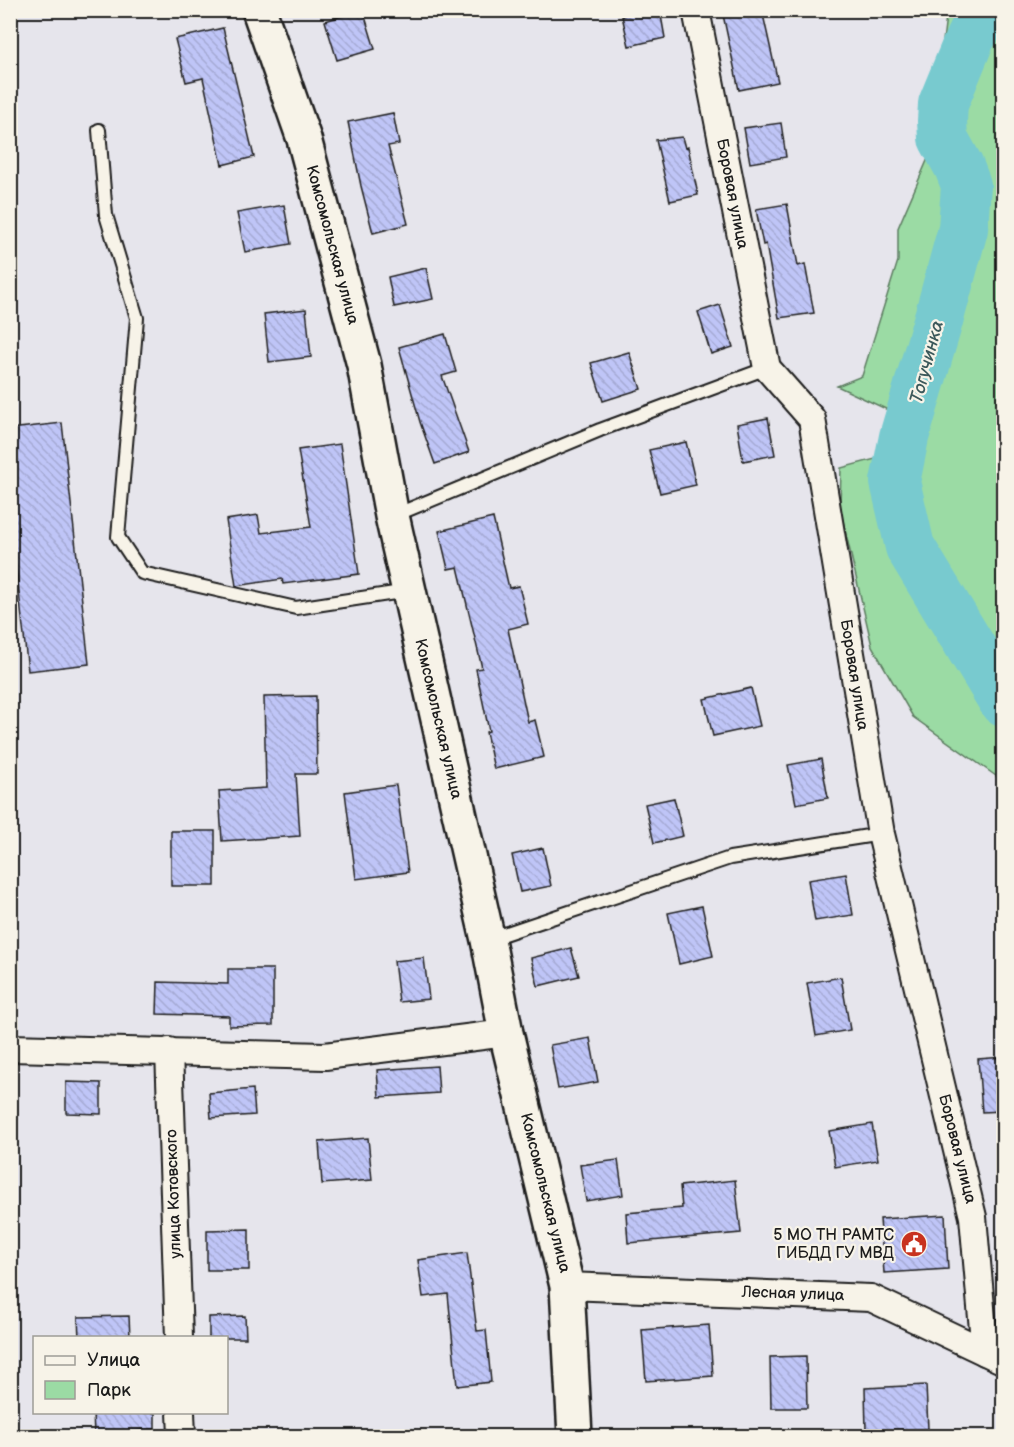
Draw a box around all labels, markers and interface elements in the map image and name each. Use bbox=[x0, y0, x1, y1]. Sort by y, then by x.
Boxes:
street label: Боровая улица bbox=[712, 137, 752, 251]
street label: Комсомольская улица bbox=[302, 163, 363, 327]
water label: Тогучинка bbox=[906, 318, 948, 406]
street label: Боровая улица bbox=[836, 618, 872, 732]
street label: Комсомольская улица bbox=[410, 637, 466, 802]
street label: Боровая улица bbox=[934, 1092, 980, 1206]
street label: Комсомольская улица bbox=[516, 1111, 574, 1275]
street label: улица Котовского bbox=[162, 1129, 186, 1259]
place label: 5 МО ТН РАМТС ГИБДД ГУ МВД bbox=[773, 1226, 894, 1263]
public building icon: 5 МО ТН РАМТС ГИБДД ГУ МВД bbox=[899, 1229, 929, 1259]
street label: Лесная улица bbox=[740, 1283, 845, 1305]
legend bbox=[33, 1336, 228, 1414]
text: Улица bbox=[87, 1350, 141, 1371]
text: Парк bbox=[87, 1380, 131, 1401]

